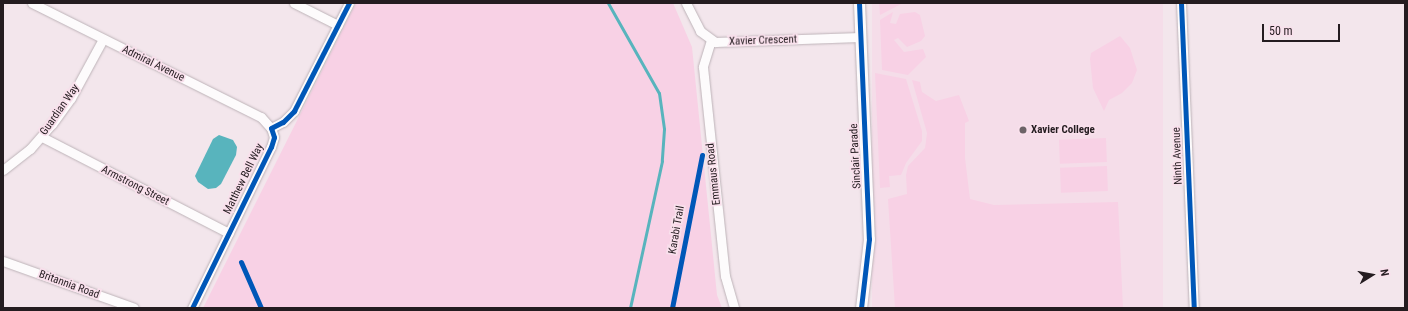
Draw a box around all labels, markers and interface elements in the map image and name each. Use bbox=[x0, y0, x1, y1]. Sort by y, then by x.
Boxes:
scale bar bbox=[1264, 16, 1342, 42]
text: 50 m bbox=[1269, 24, 1293, 38]
street label: Xavier Crescent bbox=[729, 33, 797, 49]
street label: Admiral Avenue bbox=[120, 43, 186, 85]
street label: Guardian Way bbox=[38, 82, 82, 138]
street label: Sinclair Parade bbox=[848, 123, 864, 189]
place label: Xavier College bbox=[1031, 123, 1095, 137]
marker: Xavier College bbox=[1018, 125, 1028, 135]
street label: Ninth Avenue bbox=[1170, 127, 1186, 185]
street label: Matthew Bell Way bbox=[221, 142, 267, 216]
street label: Emmaus Road bbox=[704, 142, 724, 206]
street label: Armstrong Street bbox=[99, 163, 171, 209]
street label: Karabi Trail bbox=[666, 205, 688, 255]
north arrow bbox=[1352, 255, 1392, 295]
street label: Britannia Road bbox=[37, 268, 101, 302]
text: N bbox=[1377, 268, 1391, 277]

